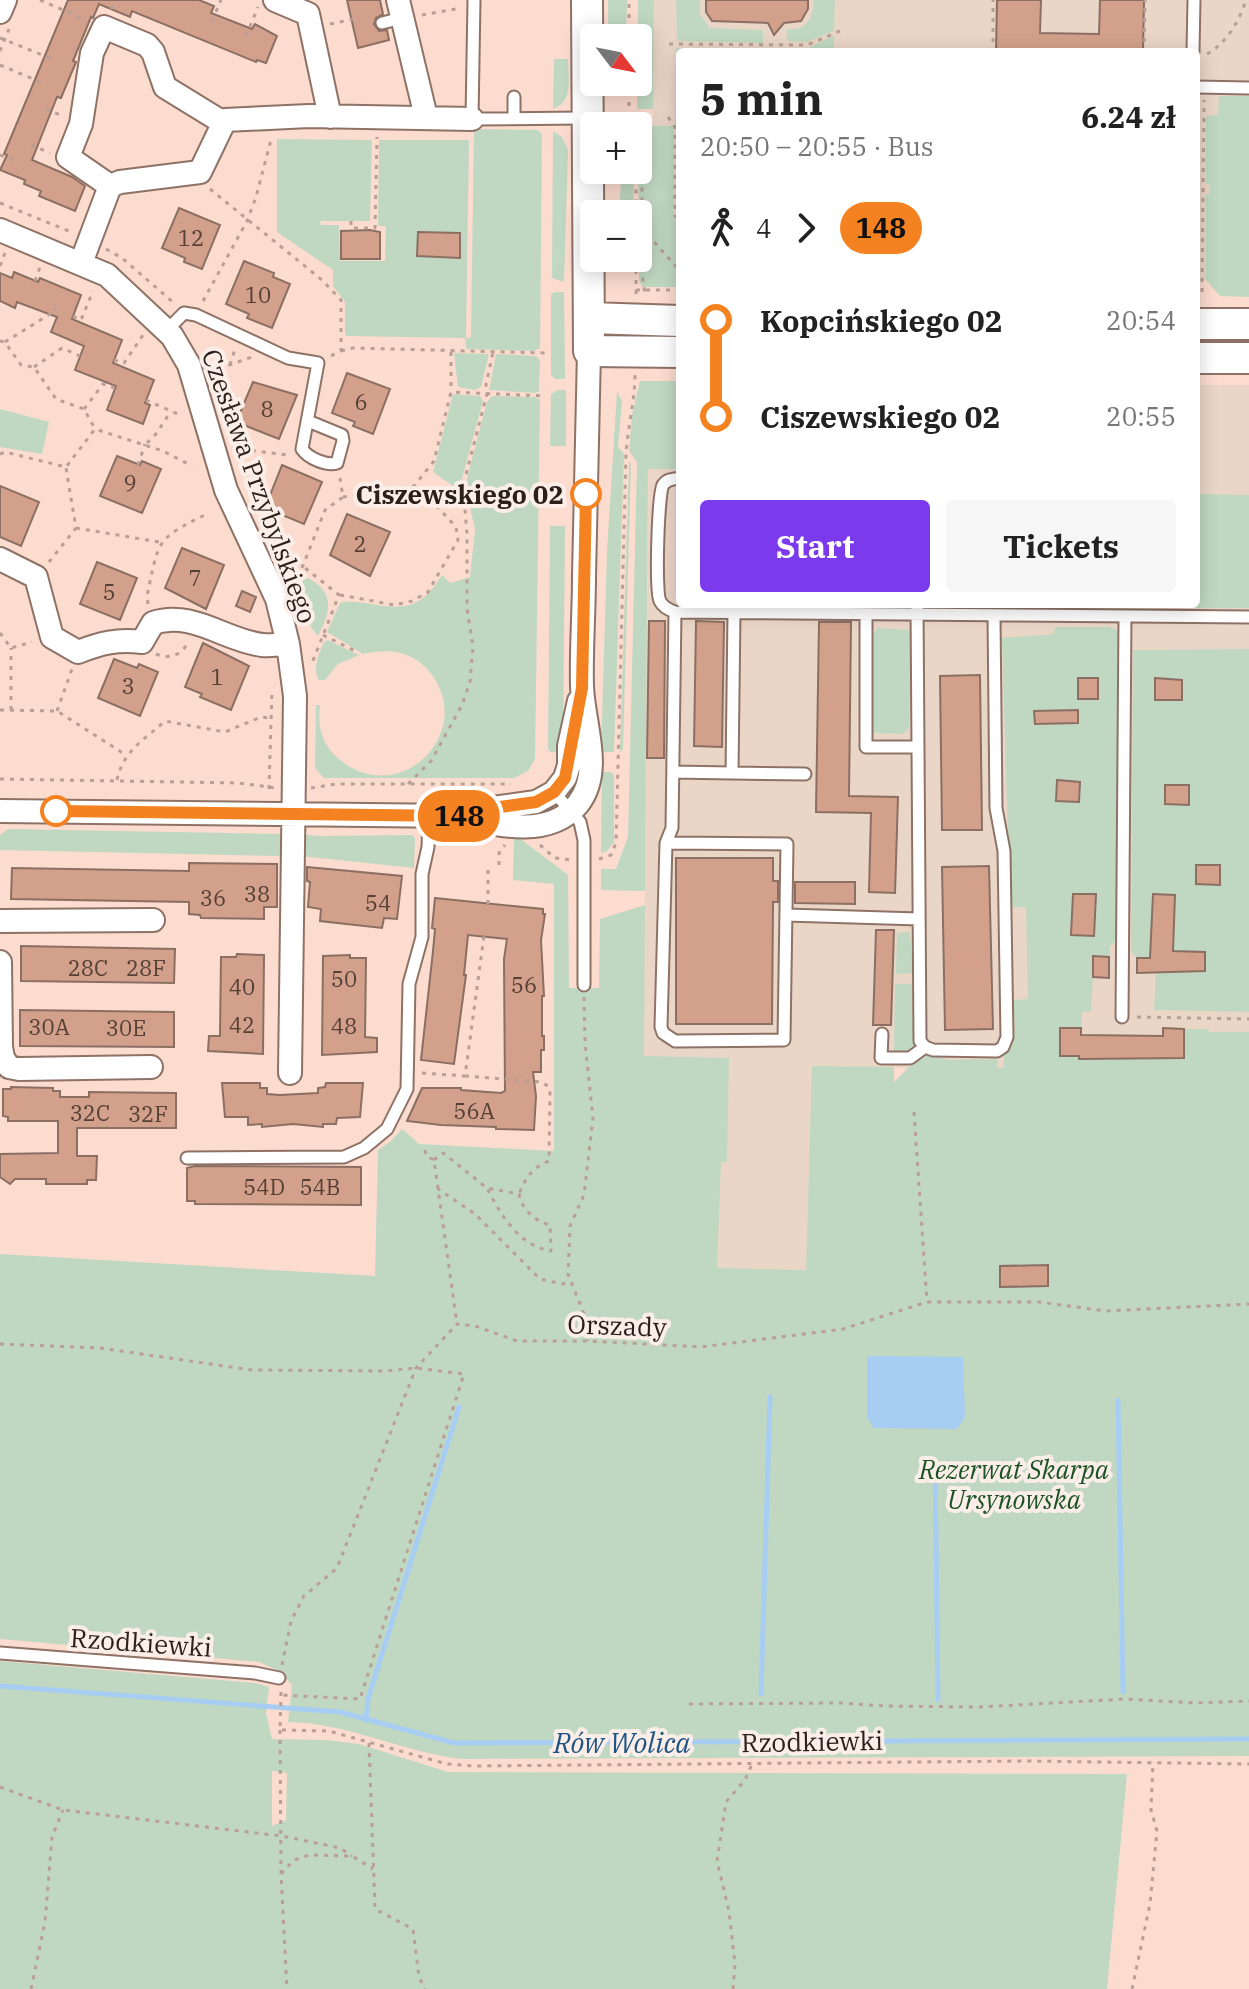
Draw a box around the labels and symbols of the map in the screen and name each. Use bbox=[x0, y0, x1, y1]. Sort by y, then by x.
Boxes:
north arrow bbox=[580, 24, 652, 96]
house number: 12 bbox=[178, 223, 204, 252]
house number: 10 bbox=[245, 280, 271, 309]
street label: Czesława Przybylskiego bbox=[195, 344, 325, 628]
house number: 6 bbox=[354, 387, 368, 416]
house number: 8 bbox=[260, 394, 274, 423]
house number: 9 bbox=[123, 468, 137, 497]
place label: Ciszewskiego 02 bbox=[356, 477, 564, 511]
marker: Ciszewskiego 02 bbox=[571, 479, 601, 509]
house number: 2 bbox=[353, 529, 367, 558]
house number: 7 bbox=[188, 563, 202, 592]
house number: 5 bbox=[102, 577, 116, 606]
house number: 1 bbox=[210, 662, 224, 691]
house number: 3 bbox=[121, 671, 135, 700]
line badge: 148 bbox=[413, 790, 505, 842]
unlabelled marker bbox=[41, 796, 71, 826]
house number: 38 bbox=[244, 879, 270, 908]
house number: 36 bbox=[200, 883, 226, 912]
house number: 54 bbox=[365, 888, 391, 917]
house number: 28C bbox=[68, 953, 108, 982]
house number: 28F bbox=[126, 953, 166, 982]
house number: 50 bbox=[331, 964, 357, 993]
house number: 56 bbox=[511, 970, 537, 999]
house number: 40 bbox=[229, 972, 255, 1001]
house number: 42 bbox=[229, 1010, 255, 1039]
house number: 48 bbox=[331, 1011, 357, 1040]
house number: 30A bbox=[28, 1012, 70, 1041]
house number: 30E bbox=[106, 1013, 146, 1042]
house number: 56A bbox=[453, 1096, 495, 1125]
house number: 32C bbox=[70, 1098, 110, 1127]
house number: 32F bbox=[128, 1099, 168, 1128]
house number: 54D bbox=[243, 1172, 285, 1201]
house number: 54B bbox=[299, 1172, 341, 1201]
street label: Orszady bbox=[567, 1306, 667, 1344]
park label: Rezerwat Skarpa Ursynowska bbox=[918, 1452, 1109, 1516]
street label: Rzodkiewki bbox=[69, 1620, 213, 1664]
street label: Rzodkiewki bbox=[741, 1723, 883, 1759]
water label: Rów Wolica bbox=[552, 1724, 691, 1761]

